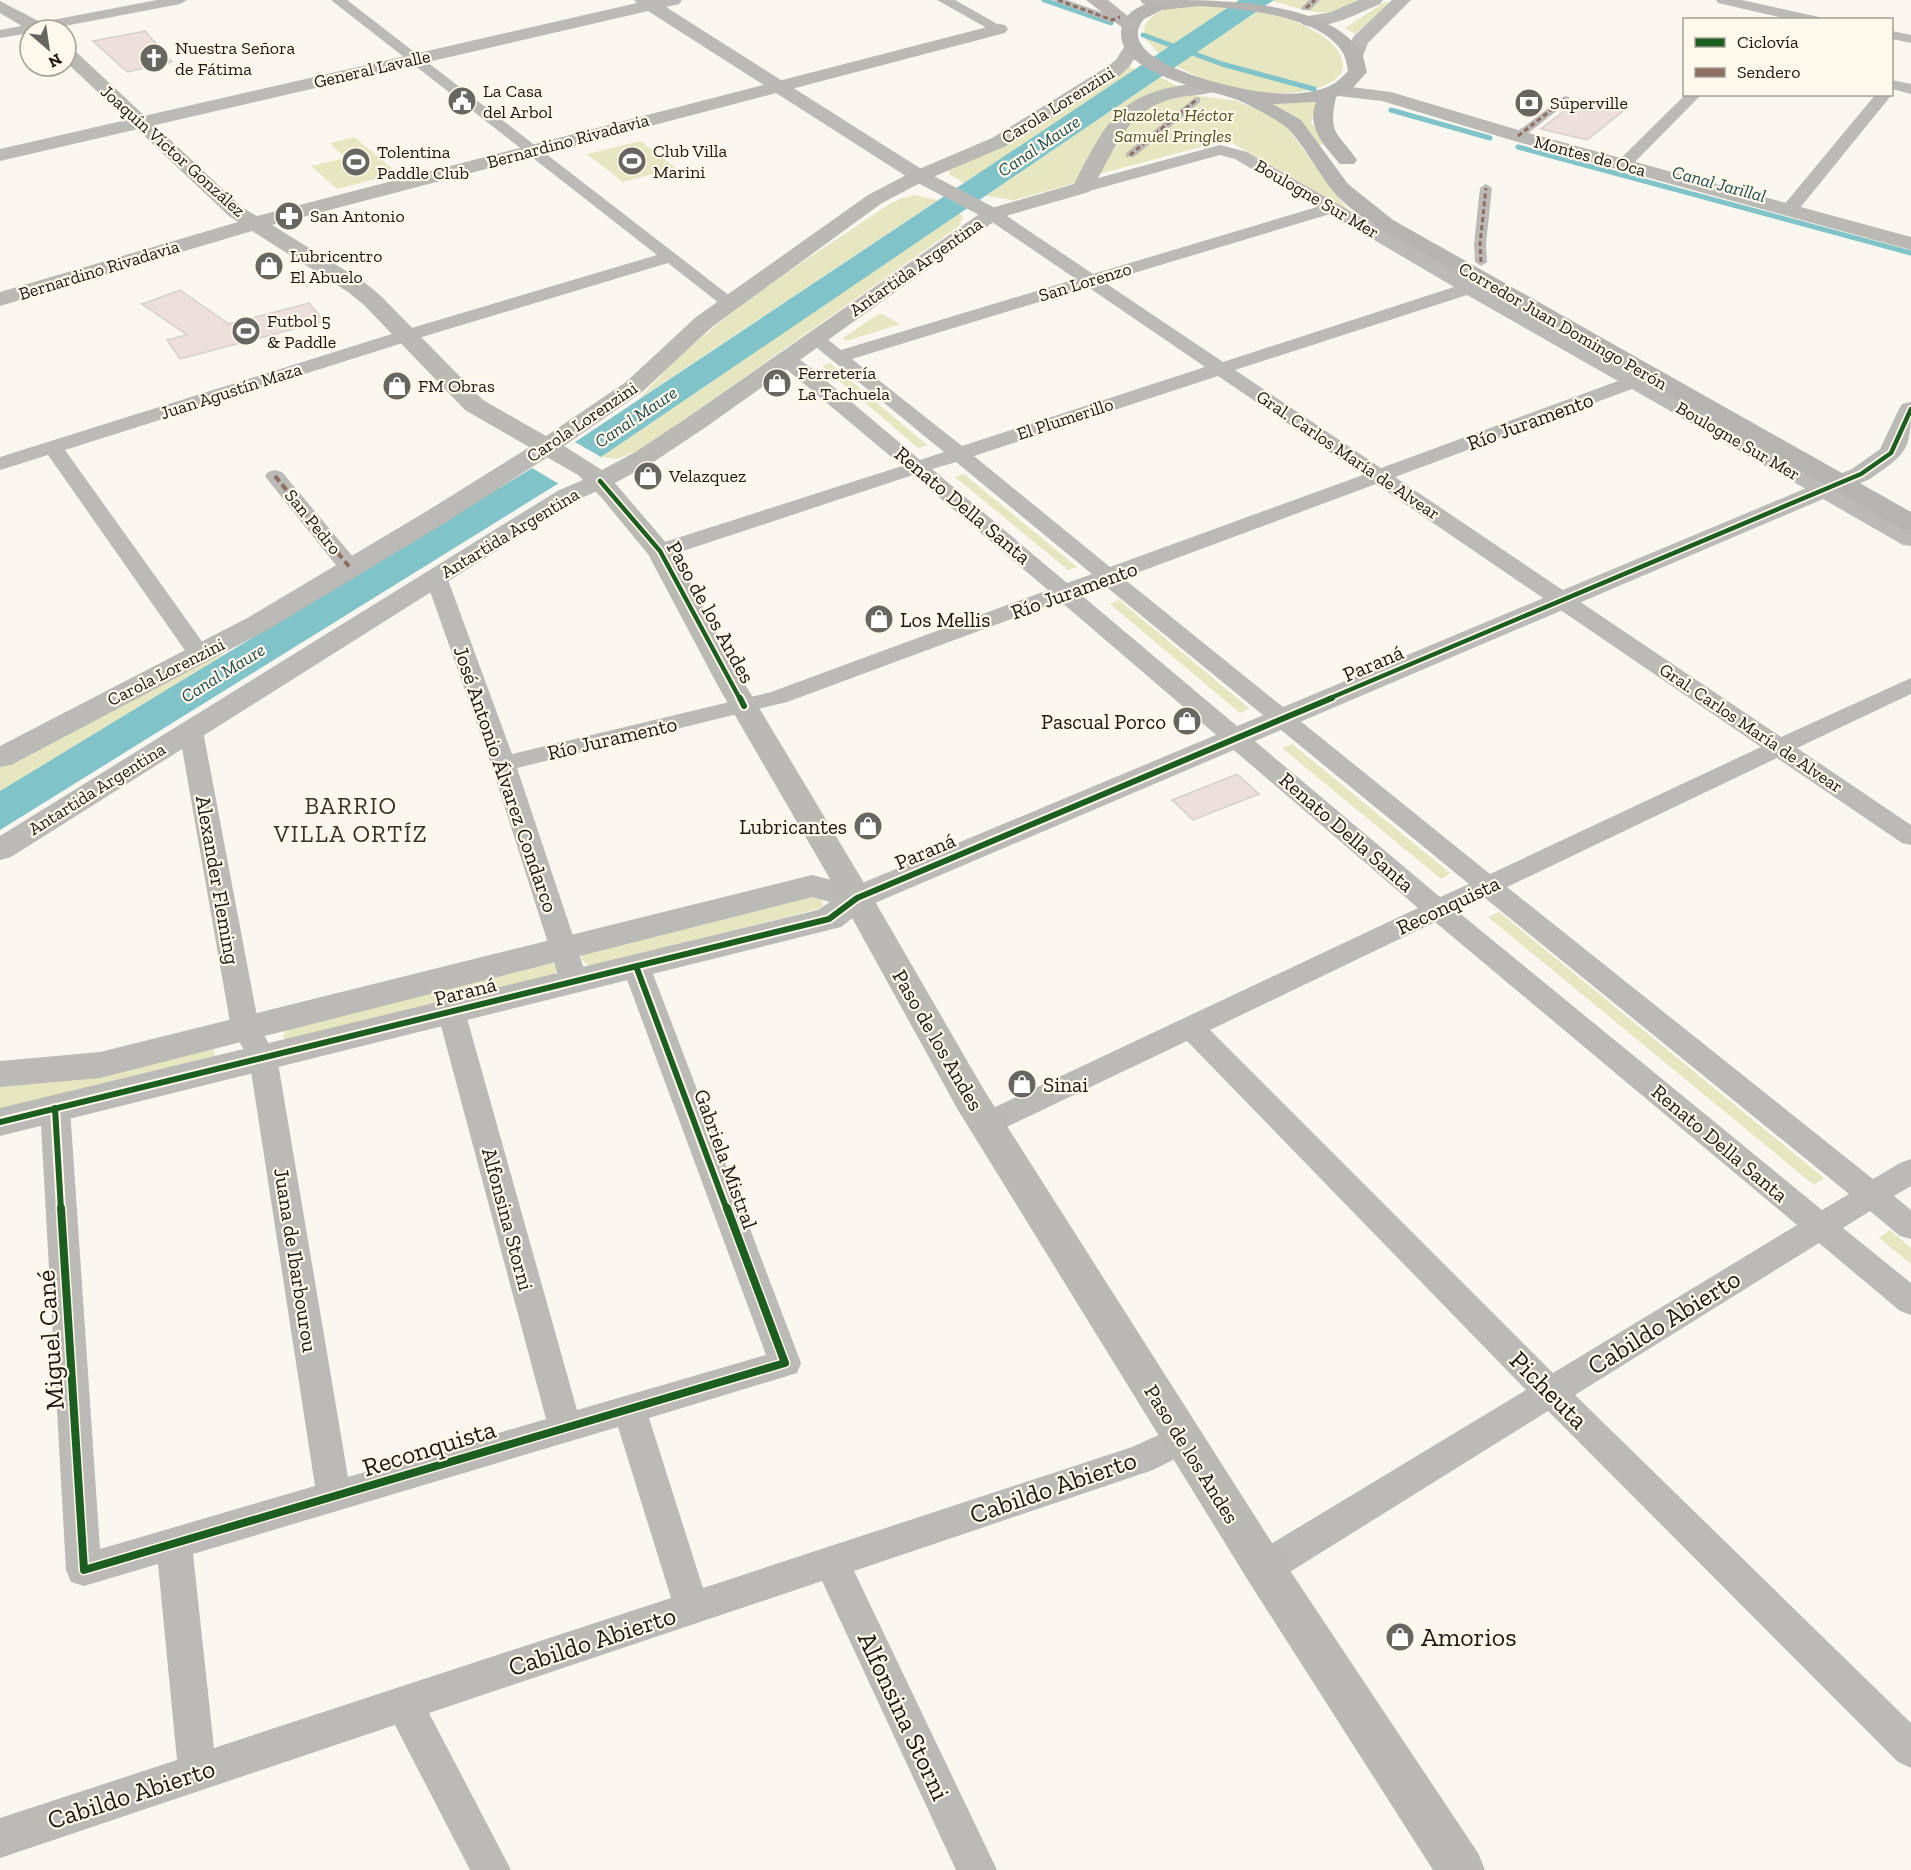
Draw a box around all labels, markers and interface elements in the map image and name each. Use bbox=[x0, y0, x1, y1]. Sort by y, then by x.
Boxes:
north arrow bbox=[18, 18, 78, 78]
legend bbox=[1683, 18, 1893, 96]
text: Ciclovía bbox=[1737, 31, 1799, 53]
place label: Nuestra Señora de Fátima bbox=[175, 37, 296, 80]
church icon: Nuestra Señora de Fátima bbox=[138, 42, 170, 74]
street label: General Lavalle bbox=[312, 45, 432, 93]
text: N bbox=[45, 49, 65, 72]
text: Sendero bbox=[1737, 61, 1801, 83]
street label: Carola Lorenzini bbox=[998, 62, 1118, 148]
street label: Joaquín Víctor González bbox=[96, 80, 250, 222]
place label: La Casa del Arbol bbox=[483, 80, 553, 123]
public building icon: La Casa del Arbol bbox=[446, 85, 478, 117]
bank icon: Superville bbox=[1513, 87, 1545, 119]
place label: Superville bbox=[1550, 92, 1628, 114]
park label: Plazoleta Héctor Samuel Pringles bbox=[1112, 104, 1234, 147]
street label: Bernardino Rivadavia bbox=[485, 109, 652, 173]
water label: Canal Maure bbox=[994, 110, 1084, 182]
street label: Montes de Oca bbox=[1532, 131, 1649, 182]
place label: Club Villa Marini bbox=[653, 140, 728, 183]
place label: Tolentina Paddle Club bbox=[377, 141, 469, 184]
sports icon: Club Villa Marini bbox=[616, 145, 648, 177]
sports icon: Tolentina Paddle Club bbox=[340, 146, 372, 178]
street label: Boulogne Sur Mer bbox=[1251, 155, 1383, 243]
water label: Canal Jarillal bbox=[1670, 161, 1768, 207]
pharmacy icon: San Antonio bbox=[273, 200, 305, 232]
place label: San Antonio bbox=[310, 205, 405, 227]
street label: Antartida Argentina bbox=[845, 213, 987, 321]
street label: Bernardino Rivadavia bbox=[16, 235, 182, 305]
place label: Lubricentro El Abuelo bbox=[290, 245, 383, 288]
shop icon: Lubricentro El Abuelo bbox=[253, 250, 285, 282]
street label: San Lorenzo bbox=[1036, 257, 1134, 307]
street label: Corredor Juan Domingo Perón bbox=[1455, 257, 1672, 395]
place label: Futbol 5 & Paddle bbox=[267, 310, 336, 353]
sports icon: Futbol 5 & Paddle bbox=[230, 315, 262, 347]
street label: Juan Agustín Maza bbox=[158, 358, 305, 424]
place label: Ferretería La Tachuela bbox=[798, 362, 890, 405]
shop icon: Ferretería La Tachuela bbox=[761, 367, 793, 399]
shop icon: FM Obras bbox=[381, 370, 413, 402]
place label: FM Obras bbox=[418, 375, 495, 397]
street label: Carola Lorenzini bbox=[522, 377, 642, 467]
water label: Canal Maure bbox=[591, 381, 681, 453]
street label: Gral. Carlos María de Alvear bbox=[1252, 385, 1444, 525]
street label: Río Juramento bbox=[1463, 387, 1597, 455]
street label: El Plumerillo bbox=[1014, 393, 1116, 445]
street label: Boulogne Sur Mer bbox=[1672, 397, 1804, 485]
street label: Renato Della Santa bbox=[890, 441, 1036, 569]
shop icon: Velazquez bbox=[632, 460, 664, 492]
place label: Velazquez bbox=[668, 465, 746, 487]
street label: Antartida Argentina bbox=[437, 483, 583, 583]
street label: San Pedro bbox=[280, 485, 346, 559]
street label: Paso de los Andes bbox=[662, 536, 760, 688]
street label: Río Juramento bbox=[1007, 556, 1141, 624]
shop icon: Los Mellis bbox=[863, 603, 895, 635]
place label: Los Mellis bbox=[900, 607, 990, 632]
street label: Carola Lorenzini bbox=[104, 633, 228, 711]
water label: Canal Maure bbox=[177, 639, 269, 707]
street label: Paraná bbox=[1339, 639, 1407, 687]
street label: José Antonio Álvarez Condarco bbox=[449, 642, 563, 916]
street label: Gral. Carlos María de Alvear bbox=[1655, 658, 1847, 798]
shop icon: Pascual Porco bbox=[1171, 705, 1203, 737]
place label: Pascual Porco bbox=[1041, 709, 1166, 734]
street label: Río Juramento bbox=[545, 711, 679, 765]
street label: Antartida Argentina bbox=[24, 738, 170, 840]
street label: Renato Della Santa bbox=[1275, 767, 1419, 897]
district label: BARRIO VILLA ORTÍZ bbox=[273, 791, 428, 848]
street label: Alexander Fleming bbox=[191, 794, 245, 967]
shop icon: Lubricantes bbox=[852, 810, 884, 842]
place label: Lubricantes bbox=[739, 814, 847, 839]
street label: Paraná bbox=[891, 827, 959, 875]
street label: Reconquista bbox=[1392, 870, 1504, 940]
street label: Paso de los Andes bbox=[887, 965, 989, 1115]
street label: Paraná bbox=[431, 971, 499, 1011]
shop icon: Sinai bbox=[1006, 1068, 1038, 1100]
place label: Sinai bbox=[1043, 1072, 1088, 1097]
street label: Renato Della Santa bbox=[1647, 1079, 1793, 1207]
street label: Gabriela Mistral bbox=[689, 1086, 763, 1233]
street label: Alfonsina Storni bbox=[477, 1145, 539, 1293]
street label: Juana de Ibarbourou bbox=[269, 1166, 323, 1354]
street label: Cabildo Abierto bbox=[1582, 1262, 1746, 1382]
street label: Miguel Cané bbox=[29, 1269, 71, 1411]
street label: Picheuta bbox=[1503, 1344, 1595, 1436]
street label: Paso de los Andes bbox=[1139, 1380, 1245, 1528]
street label: Reconquista bbox=[359, 1412, 500, 1483]
street label: Cabildo Abierto bbox=[965, 1443, 1141, 1531]
street label: Cabildo Abierto bbox=[504, 1599, 680, 1683]
shop icon: Amorios bbox=[1384, 1621, 1416, 1653]
place label: Amorios bbox=[1421, 1621, 1517, 1653]
street label: Alfonsina Storni bbox=[851, 1627, 957, 1805]
street label: Cabildo Abierto bbox=[43, 1752, 219, 1836]

